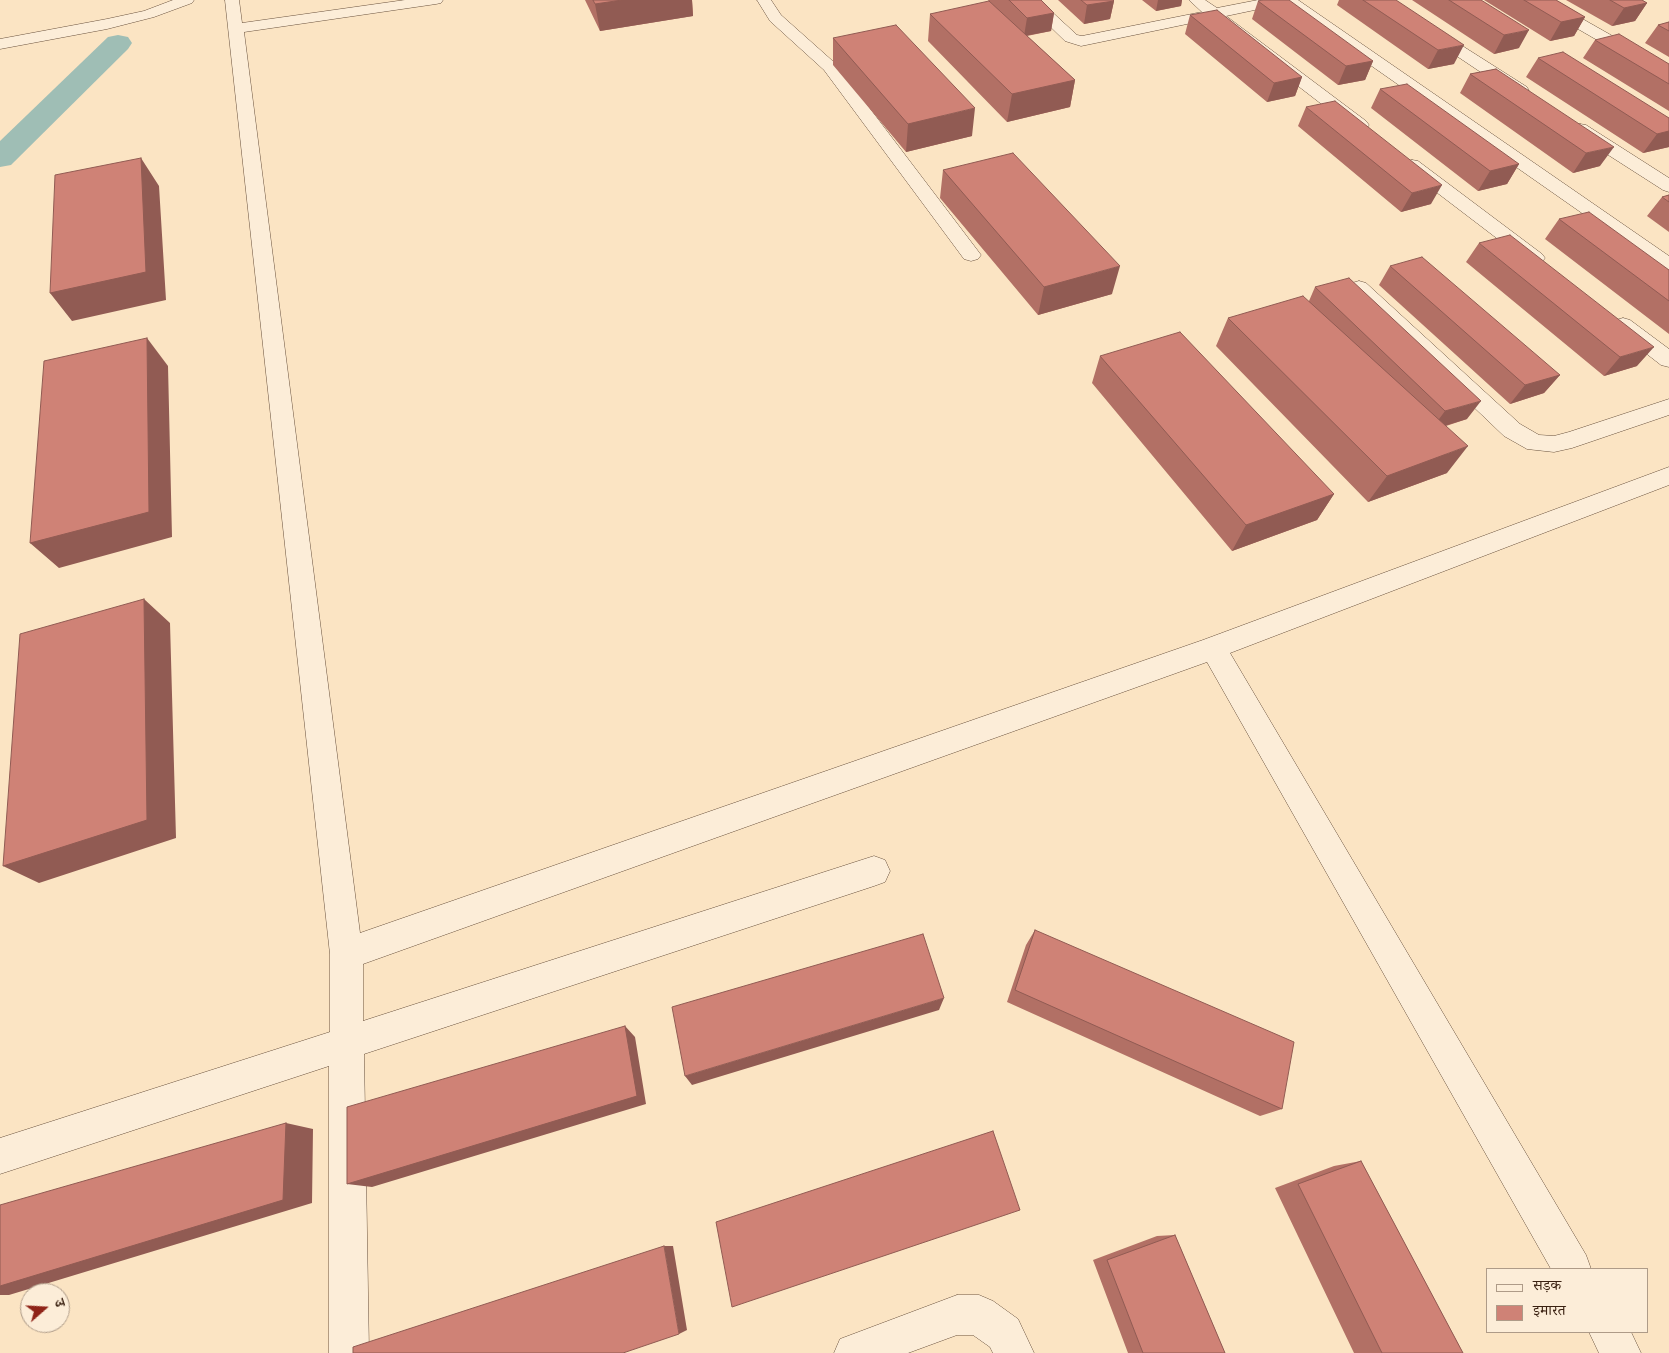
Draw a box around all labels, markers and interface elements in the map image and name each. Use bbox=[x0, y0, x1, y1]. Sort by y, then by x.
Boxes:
legend bbox=[1486, 1268, 1649, 1333]
text: सड़क bbox=[1533, 1276, 1561, 1297]
north arrow bbox=[20, 1283, 70, 1333]
text: उ bbox=[49, 1297, 69, 1310]
text: इमारत bbox=[1533, 1301, 1566, 1322]

